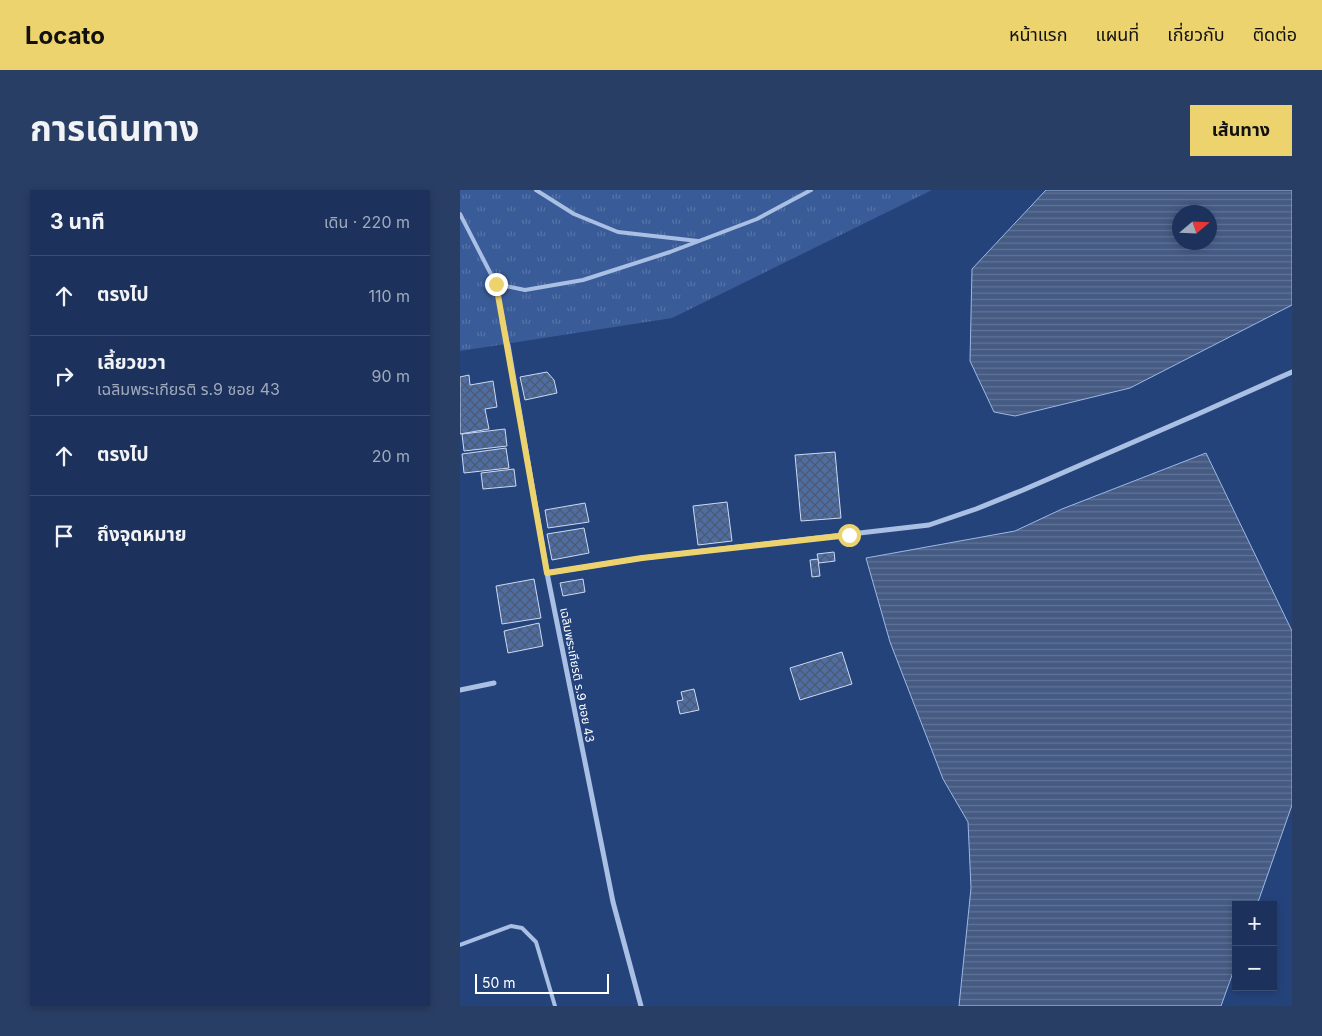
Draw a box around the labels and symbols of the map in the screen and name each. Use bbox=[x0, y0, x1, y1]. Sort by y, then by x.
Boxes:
north arrow bbox=[1172, 205, 1217, 250]
route end bbox=[485, 273, 508, 296]
route start bbox=[838, 524, 861, 547]
street label: เฉลิมพระเกียรติ ร.9 ซอย 43 bbox=[557, 606, 598, 744]
scale bar bbox=[475, 971, 609, 994]

